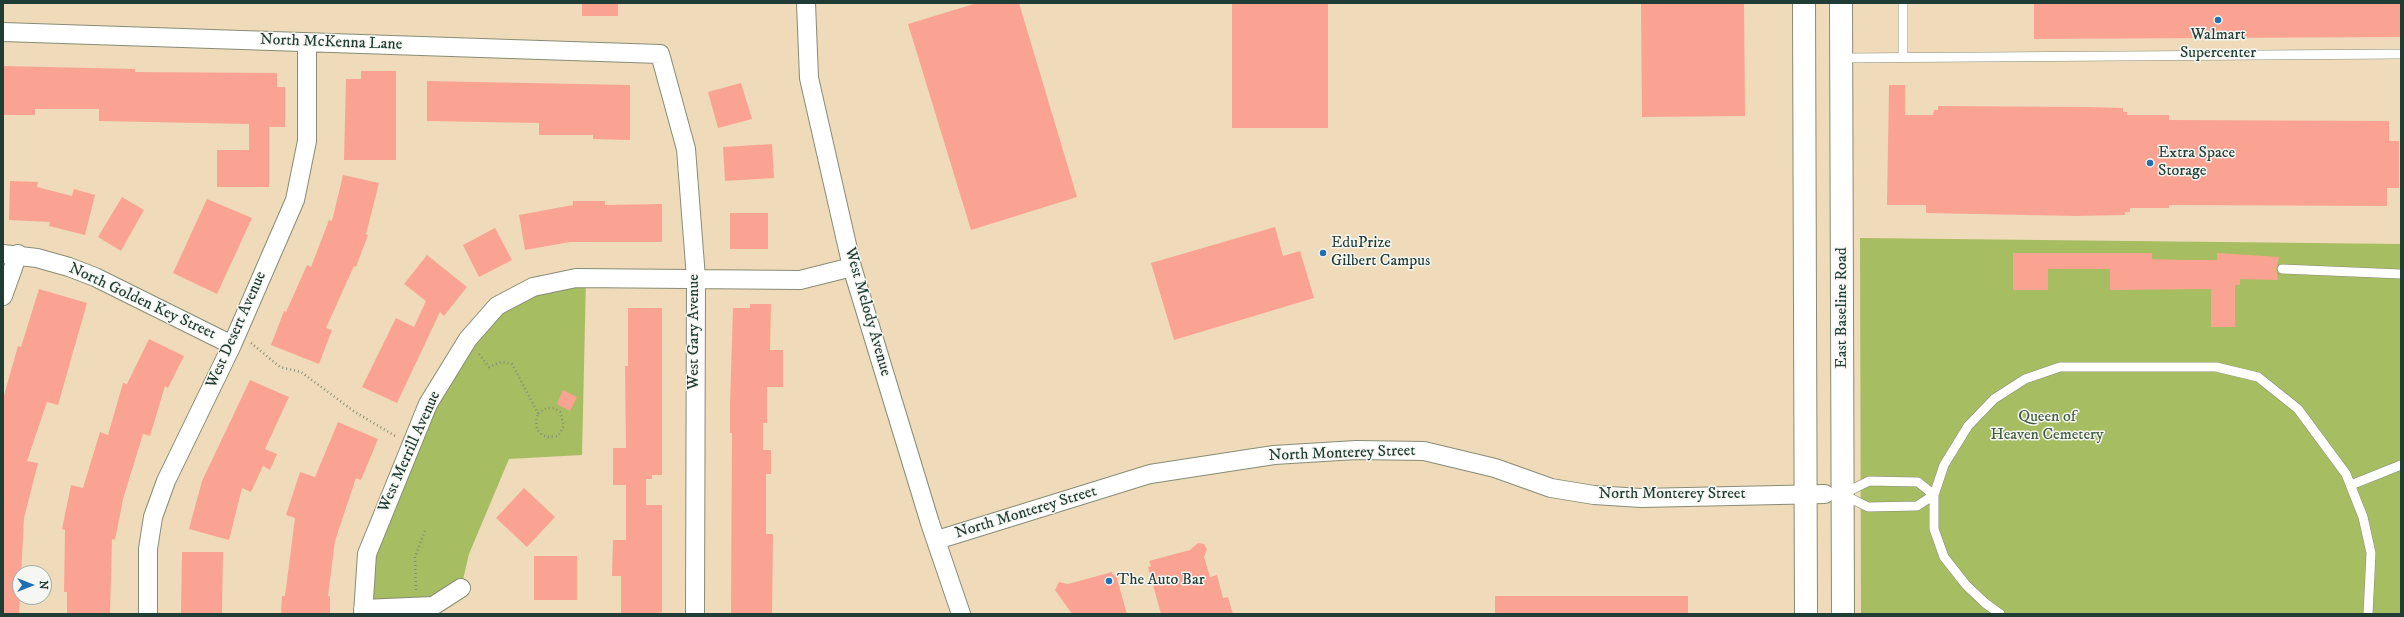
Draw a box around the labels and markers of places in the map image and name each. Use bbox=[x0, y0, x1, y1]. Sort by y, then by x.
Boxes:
marker: Walmart Supercenter bbox=[2213, 15, 2223, 25]
place label: Walmart Supercenter bbox=[2180, 26, 2256, 64]
place label: Extra Space Storage bbox=[2158, 144, 2235, 182]
marker: Extra Space Storage bbox=[2145, 158, 2155, 168]
place label: EduPrize Gilbert Campus bbox=[1331, 234, 1430, 272]
marker: EduPrize Gilbert Campus bbox=[1318, 248, 1328, 258]
place label: The Auto Bar bbox=[1117, 571, 1205, 591]
marker: The Auto Bar bbox=[1104, 576, 1114, 586]

